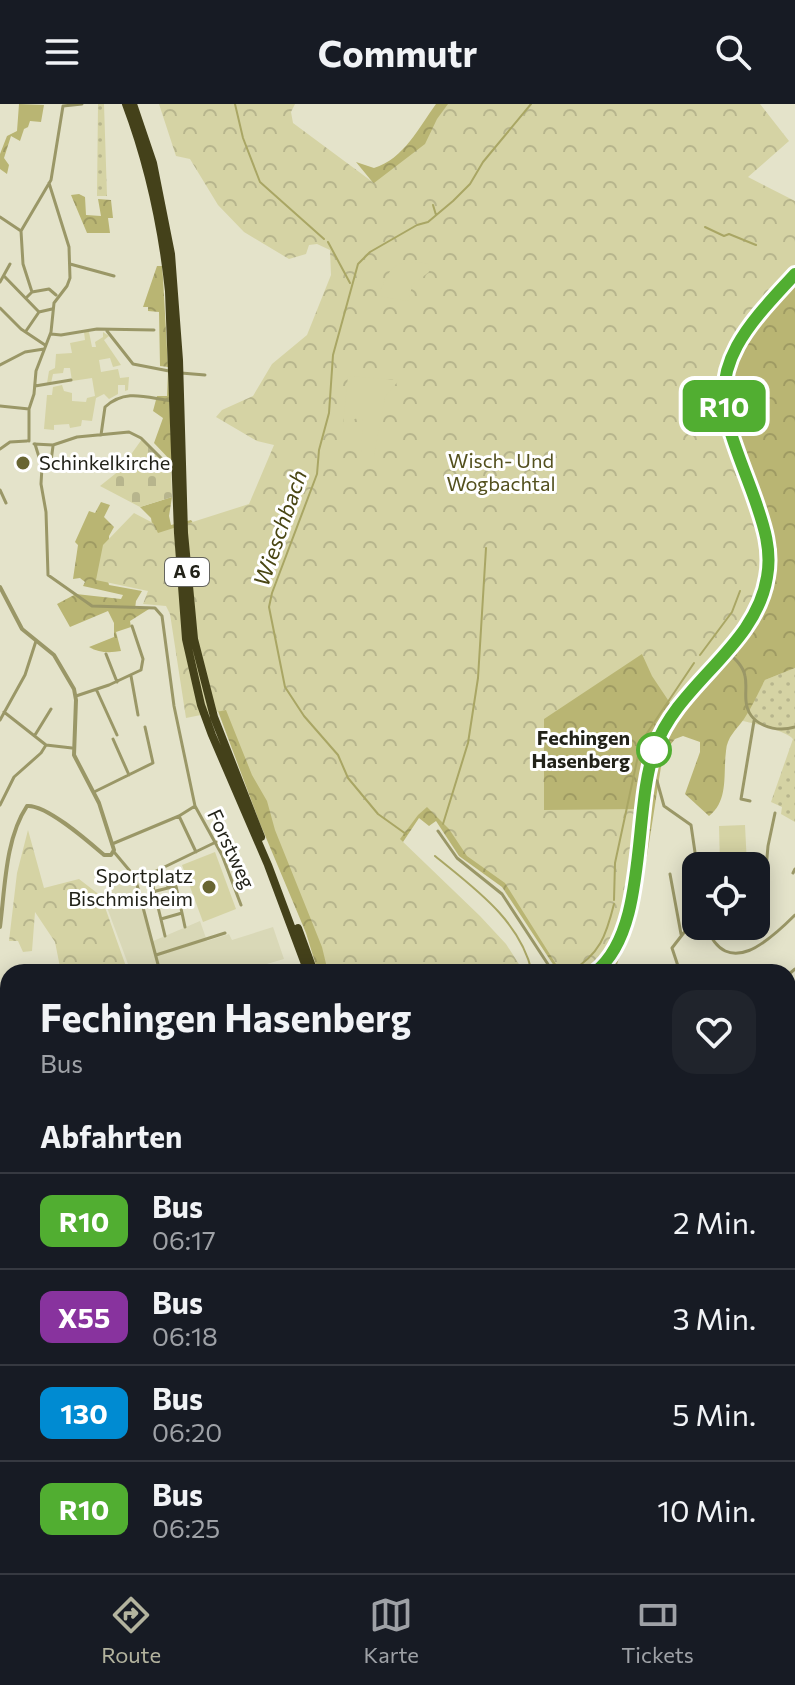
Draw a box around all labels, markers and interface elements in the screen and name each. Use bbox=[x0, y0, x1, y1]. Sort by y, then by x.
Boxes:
icon: menu bbox=[40, 30, 84, 74]
text: Commutr bbox=[318, 30, 477, 74]
icon: search bbox=[711, 30, 755, 74]
line badge: R10 bbox=[678, 380, 770, 432]
text: R10 bbox=[699, 389, 749, 423]
park label: Wisch- Und Wogbachtal bbox=[446, 448, 556, 495]
place label: Schinkelkirche bbox=[39, 450, 170, 474]
marker: Schinkelkirche bbox=[14, 454, 32, 472]
water label: Wieschbach bbox=[247, 466, 312, 590]
road number: A 6 bbox=[165, 558, 209, 586]
place label: Fechingen Hasenberg bbox=[531, 725, 630, 772]
marker: Fechingen Hasenberg bbox=[637, 733, 671, 767]
street label: Forstweg bbox=[203, 805, 261, 892]
map controls bbox=[682, 852, 770, 940]
button: locate bbox=[682, 852, 770, 940]
place label: Sportplatz Bischmisheim bbox=[68, 863, 193, 910]
marker: Sportplatz Bischmisheim bbox=[200, 878, 218, 896]
button: heart bbox=[672, 990, 756, 1074]
text: Fechingen Hasenberg bbox=[40, 993, 412, 1040]
text: Bus bbox=[40, 1047, 83, 1078]
text: Abfahrten bbox=[40, 1117, 182, 1154]
text: Bus bbox=[152, 1187, 203, 1224]
text: 2 Min. bbox=[673, 1203, 756, 1240]
text: R10 bbox=[59, 1204, 109, 1238]
text: 06:17 bbox=[152, 1224, 216, 1255]
text: Bus bbox=[152, 1283, 203, 1320]
text: 3 Min. bbox=[672, 1299, 756, 1336]
text: X55 bbox=[58, 1300, 110, 1334]
text: 06:18 bbox=[152, 1320, 218, 1351]
text: Bus bbox=[152, 1379, 203, 1416]
text: 5 Min. bbox=[672, 1395, 756, 1432]
text: 130 bbox=[60, 1396, 108, 1430]
text: 06:20 bbox=[152, 1416, 222, 1447]
text: Bus bbox=[152, 1475, 203, 1512]
text: 10 Min. bbox=[657, 1491, 756, 1528]
text: R10 bbox=[59, 1492, 109, 1526]
text: 06:25 bbox=[152, 1512, 220, 1543]
tab: Route bbox=[101, 1593, 161, 1668]
tab: Karte bbox=[363, 1593, 419, 1668]
tab: Tickets bbox=[621, 1593, 694, 1668]

